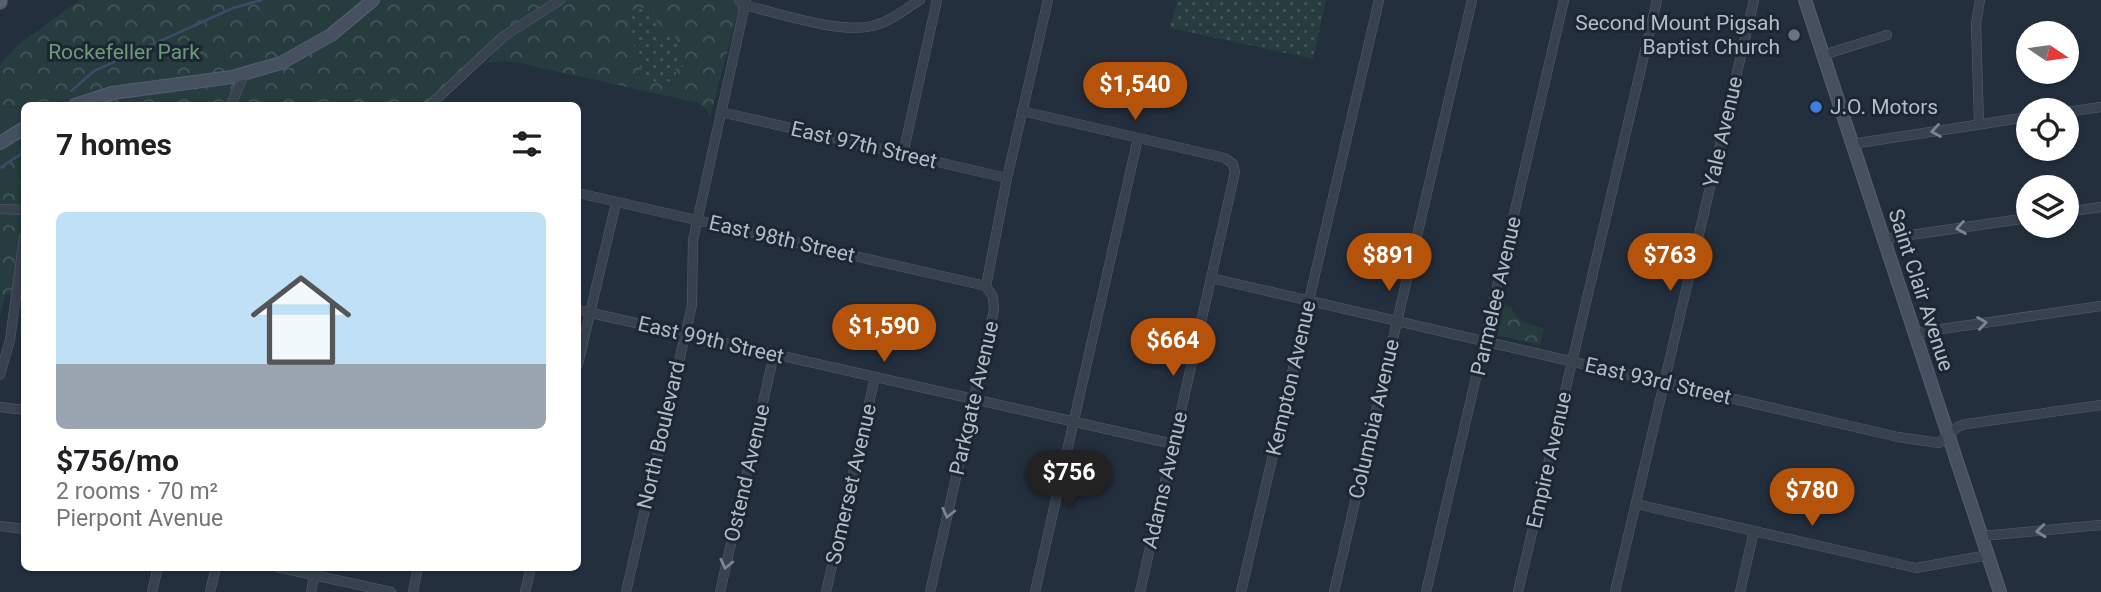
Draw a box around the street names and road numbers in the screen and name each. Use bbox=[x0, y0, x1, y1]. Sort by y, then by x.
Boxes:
street label: Yale Avenue bbox=[1699, 74, 1747, 190]
street label: East 97th Street bbox=[789, 117, 939, 173]
street label: Saint Clair Avenue bbox=[1883, 206, 1959, 374]
street label: East 98th Street bbox=[707, 211, 857, 267]
street label: Parmelee Avenue bbox=[1466, 214, 1526, 378]
street label: Kempton Avenue bbox=[1261, 298, 1321, 458]
street label: East 99th Street bbox=[636, 312, 786, 368]
street label: Parkgate Avenue bbox=[945, 319, 1003, 477]
street label: Columbia Avenue bbox=[1344, 337, 1404, 501]
street label: East 93rd Street bbox=[1583, 353, 1734, 410]
street label: North Boulevard bbox=[632, 359, 690, 511]
street label: Empire Avenue bbox=[1522, 389, 1576, 531]
street label: Somerset Avenue bbox=[821, 401, 881, 567]
street label: Ostend Avenue bbox=[719, 402, 775, 544]
street label: Adams Avenue bbox=[1138, 409, 1192, 551]

